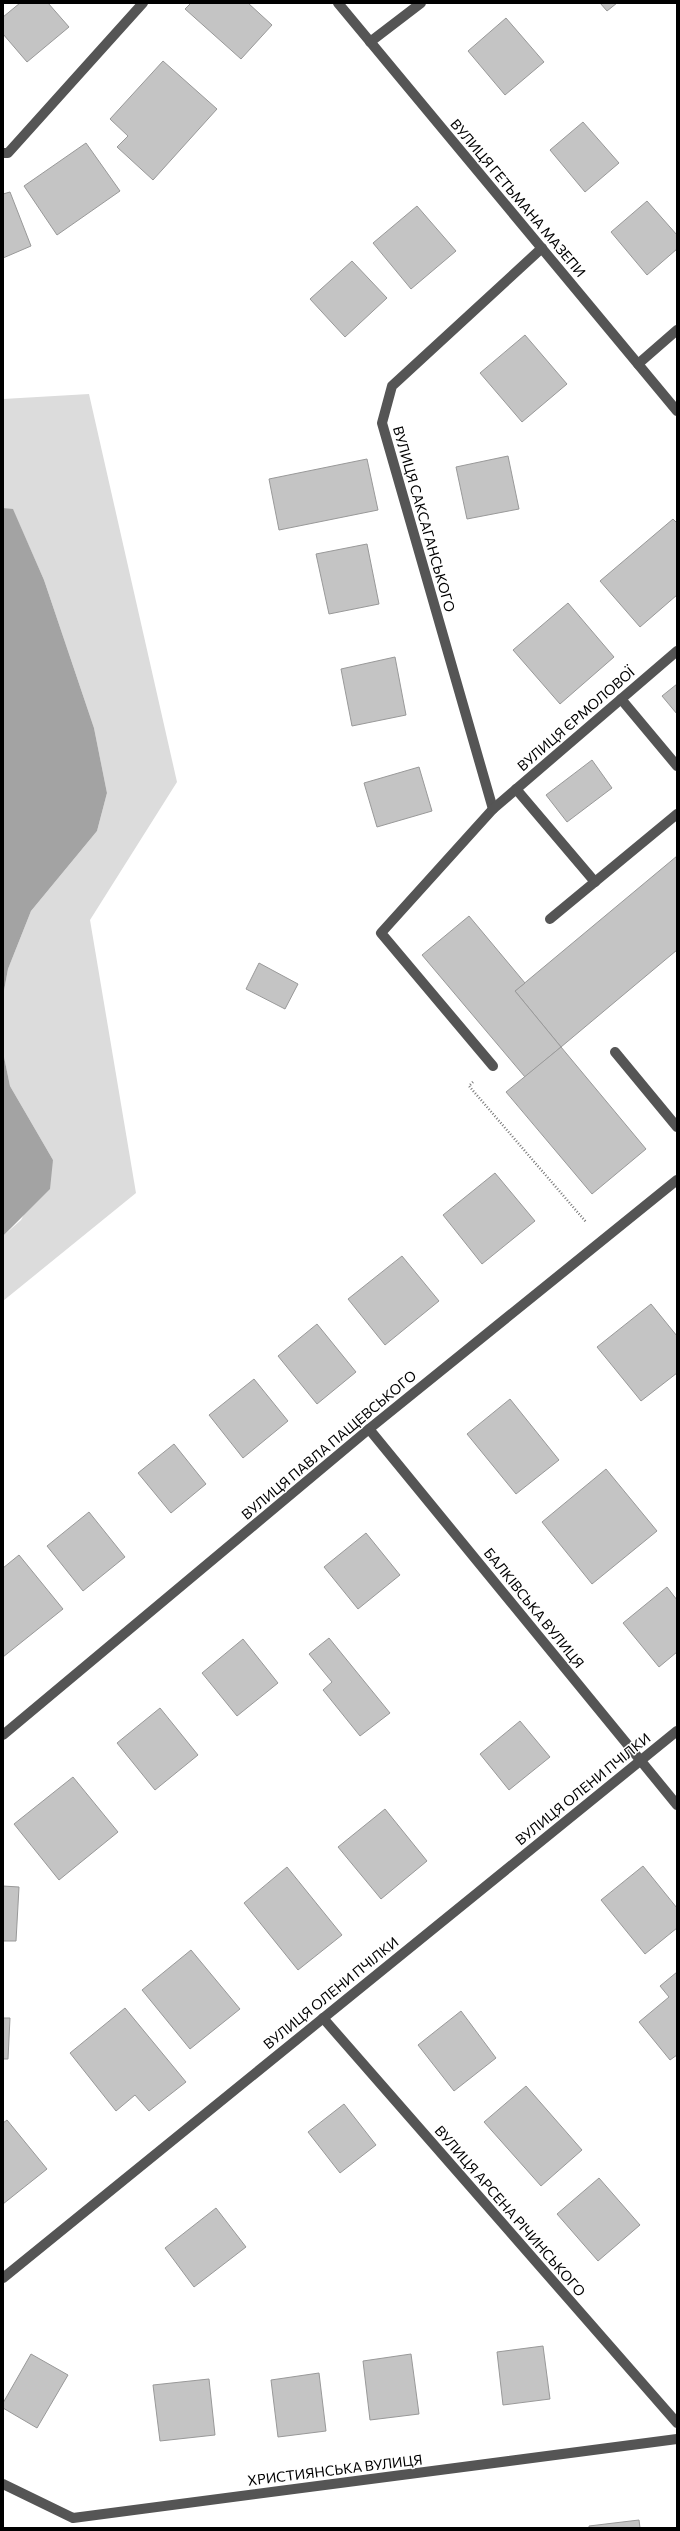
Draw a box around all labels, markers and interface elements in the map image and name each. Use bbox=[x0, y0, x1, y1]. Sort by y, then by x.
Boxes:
street label: ВУЛИЦЯ ГЕТЬМАНА МАЗЕПИ bbox=[447, 115, 590, 280]
street label: ВУЛИЦЯ САКСАГАНСЬКОГО bbox=[390, 424, 459, 614]
street label: ВУЛИЦЯ ЄРМОЛОВОЇ bbox=[514, 662, 639, 774]
street label: ВУЛИЦЯ ПАВЛА ПАЩЕВСЬКОГО bbox=[238, 1366, 420, 1523]
street label: БАЛКІВСЬКА ВУЛИЦЯ bbox=[481, 1544, 588, 1671]
street label: ВУЛИЦЯ ОЛЕНИ ПЧІЛКИ bbox=[512, 1729, 654, 1848]
street label: ВУЛИЦЯ ОЛЕНИ ПЧІЛКИ bbox=[260, 1933, 402, 2052]
street label: ВУЛИЦЯ АРСЕНА РІЧИНСЬКОГО bbox=[432, 2122, 589, 2300]
street label: ХРИСТИЯНСЬКА ВУЛИЦЯ bbox=[247, 2450, 423, 2489]

